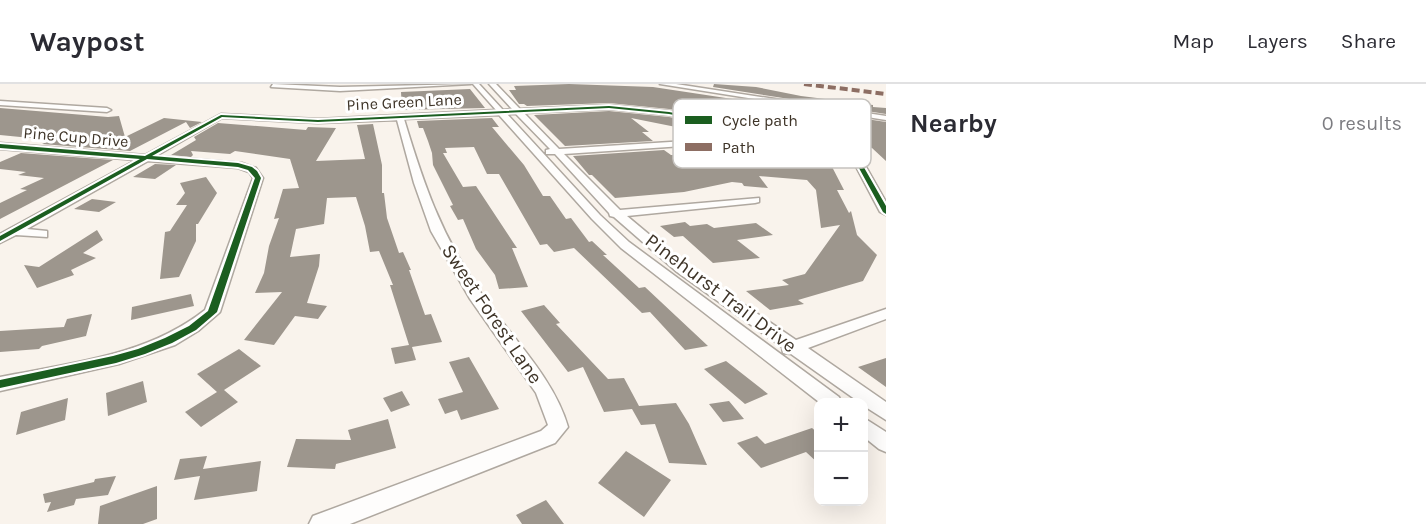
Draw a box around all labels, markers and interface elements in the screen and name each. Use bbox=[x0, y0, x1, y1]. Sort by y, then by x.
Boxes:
text: Waypost bbox=[30, 25, 145, 58]
text: Map bbox=[1172, 29, 1214, 53]
text: Layers bbox=[1247, 29, 1308, 53]
text: Share bbox=[1341, 29, 1396, 53]
street label: Pine Green Lane bbox=[346, 89, 462, 115]
legend bbox=[673, 99, 871, 168]
text: Nearby bbox=[910, 108, 997, 139]
text: Cycle path bbox=[722, 111, 798, 130]
text: 0 results bbox=[1322, 112, 1402, 135]
street label: Pine Cup Drive bbox=[23, 123, 129, 151]
text: Path bbox=[722, 138, 755, 157]
street label: Pinehurst Trail Drive bbox=[641, 229, 801, 357]
street label: Sweet Forest Lane bbox=[437, 240, 547, 388]
map controls bbox=[814, 398, 868, 506]
button: + bbox=[814, 398, 868, 452]
button: − bbox=[814, 452, 868, 506]

